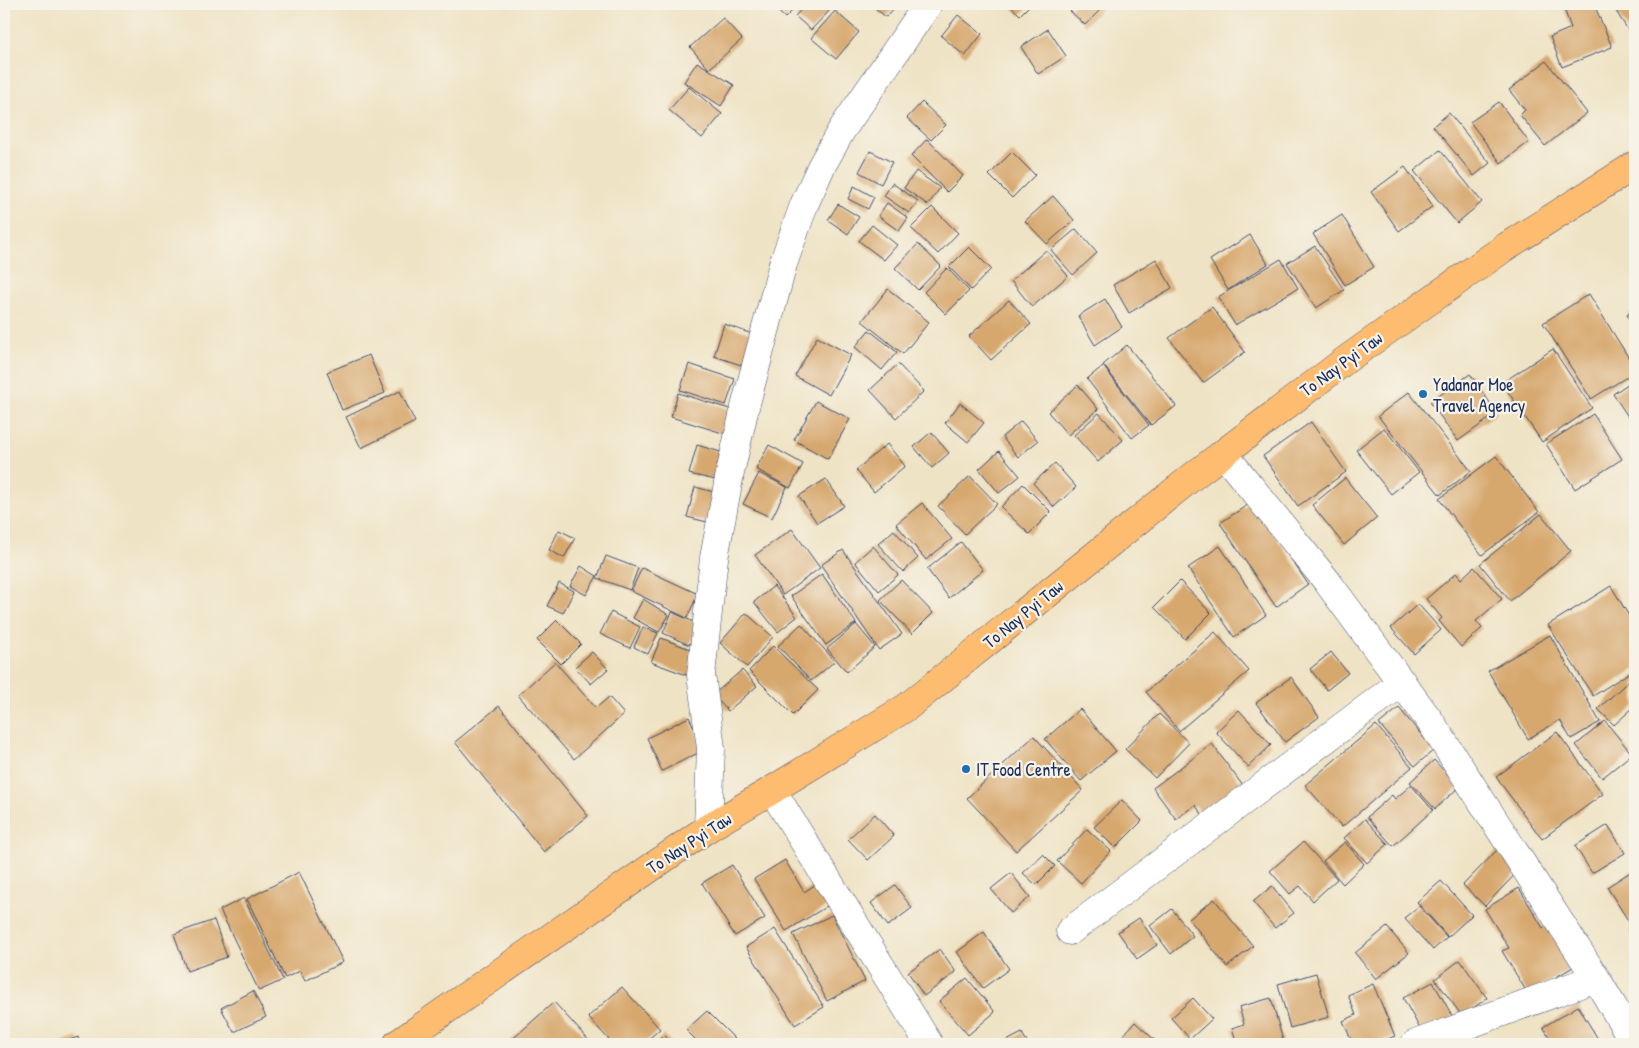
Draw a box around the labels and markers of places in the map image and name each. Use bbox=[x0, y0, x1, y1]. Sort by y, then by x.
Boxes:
place label: Yadanar Moe Travel Agency bbox=[1433, 372, 1526, 418]
marker: Yadanar Moe Travel Agency bbox=[1417, 388, 1429, 400]
place label: IT Food Centre bbox=[976, 757, 1071, 782]
marker: IT Food Centre bbox=[960, 763, 972, 775]

